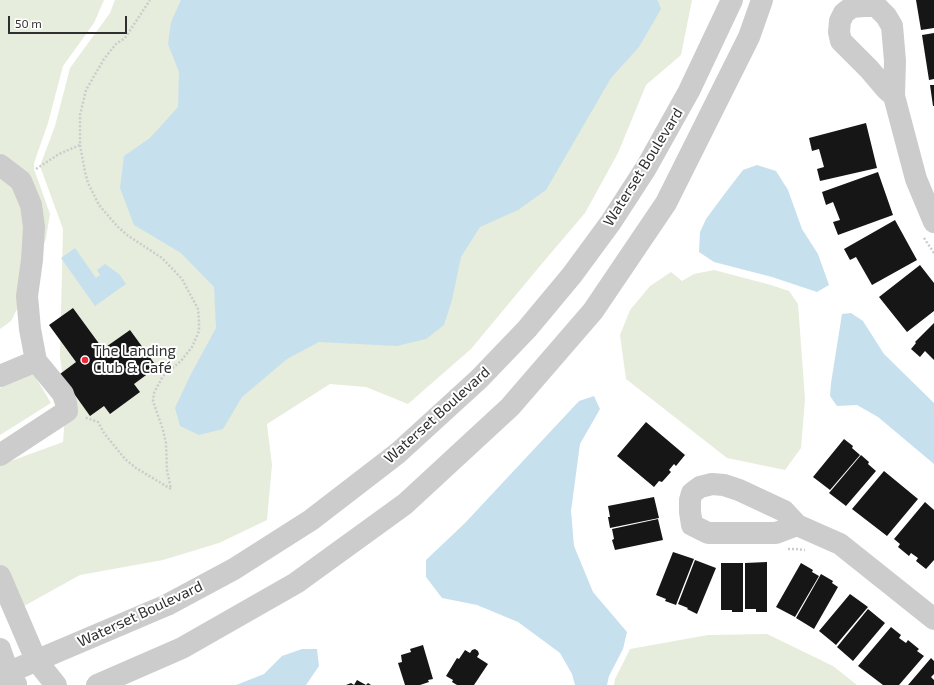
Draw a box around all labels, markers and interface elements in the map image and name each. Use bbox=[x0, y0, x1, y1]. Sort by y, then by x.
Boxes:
scale bar bbox=[10, 8, 129, 34]
text: 50 m bbox=[15, 16, 42, 30]
street label: Waterset Boulevard bbox=[599, 104, 687, 230]
place label: The Landing Club & Café bbox=[93, 342, 176, 377]
marker: The Landing Club & Café bbox=[80, 355, 90, 365]
street label: Waterset Boulevard bbox=[380, 363, 494, 467]
street label: Waterset Boulevard bbox=[74, 577, 206, 651]

